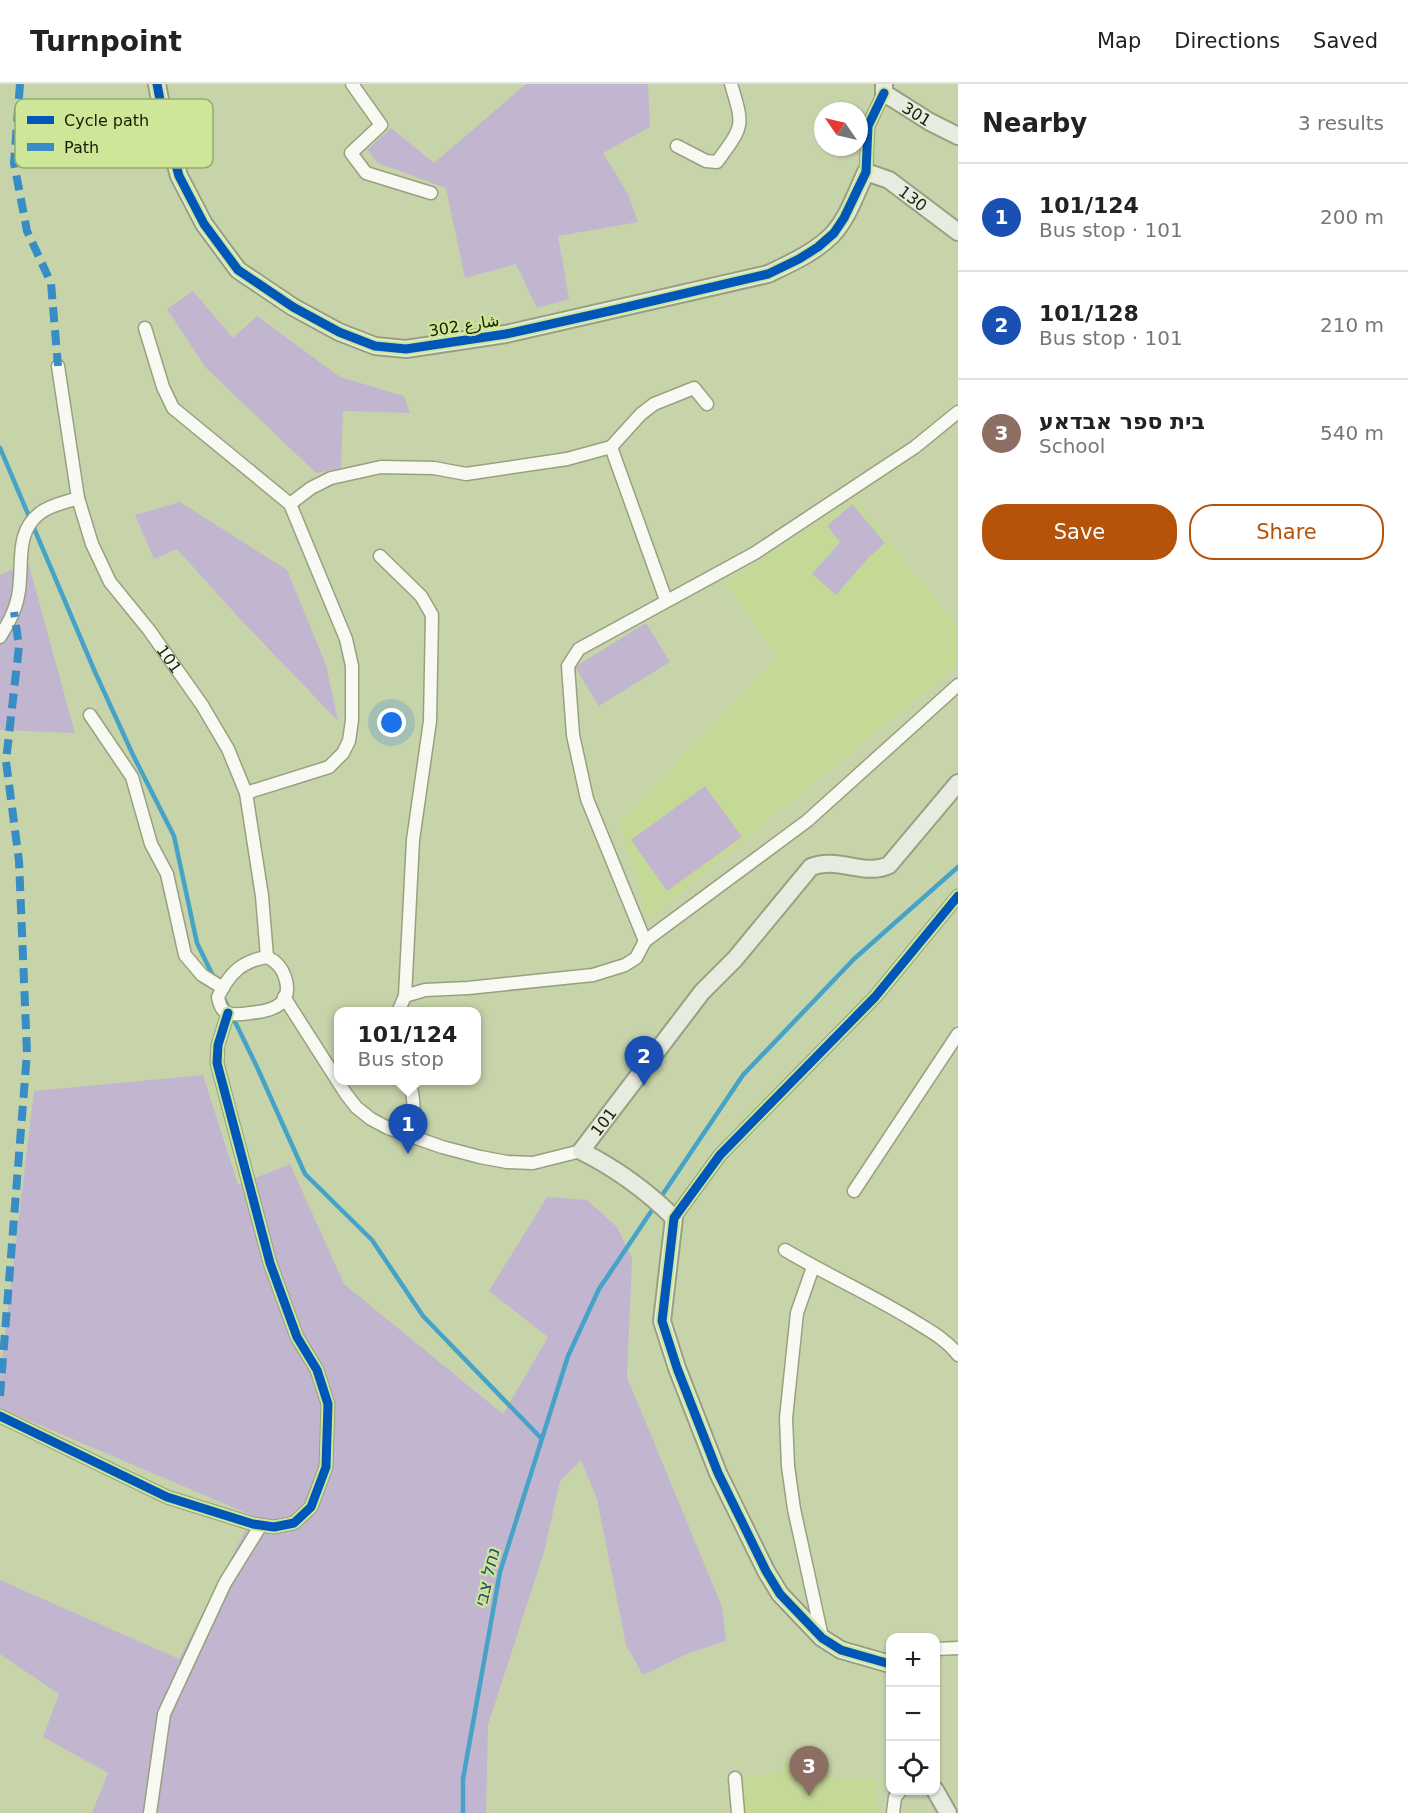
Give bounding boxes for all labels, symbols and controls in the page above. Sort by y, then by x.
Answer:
text: Turnpoint [30,25,182,58]
text: Map [1097,29,1141,53]
text: Directions [1174,29,1280,53]
text: Saved [1313,29,1378,53]
street label: 301 [899,98,935,130]
legend [15,99,213,168]
north arrow [814,102,868,156]
text: Nearby [982,108,1087,138]
text: Cycle path [64,111,149,130]
text: 3 results [1298,111,1384,135]
text: Path [64,138,99,157]
street label: 130 [895,182,931,215]
text: 101/124 [1039,193,1139,218]
text: 1 [995,205,1008,229]
text: 200 m [1320,205,1384,229]
text: Bus stop · 101 [1039,218,1183,242]
text: 101/128 [1039,301,1139,326]
street label: شارع 302 [427,311,501,341]
text: 2 [995,313,1008,337]
text: 210 m [1320,313,1384,337]
text: Bus stop · 101 [1039,326,1183,350]
text: בית ספר אבדאע [1039,409,1205,434]
text: 3 [995,421,1008,445]
text: 540 m [1320,421,1384,445]
text: School [1039,434,1105,458]
button: Save [982,504,1177,560]
button: Share [1189,504,1384,560]
street label: 101 [153,641,186,677]
your location [377,708,406,737]
popup [334,1007,481,1085]
text: 101/124 [358,1022,457,1047]
pin: 2 [624,1036,664,1086]
text: Bus stop [358,1047,444,1071]
pin: 1 [388,1104,428,1154]
street label: 101 [587,1104,621,1140]
water label: נחל צבי [470,1546,504,1609]
map controls [886,1633,940,1795]
button: + [886,1633,940,1687]
button: − [886,1687,940,1741]
button: locate [886,1741,940,1795]
pin: 3 [790,1746,828,1796]

